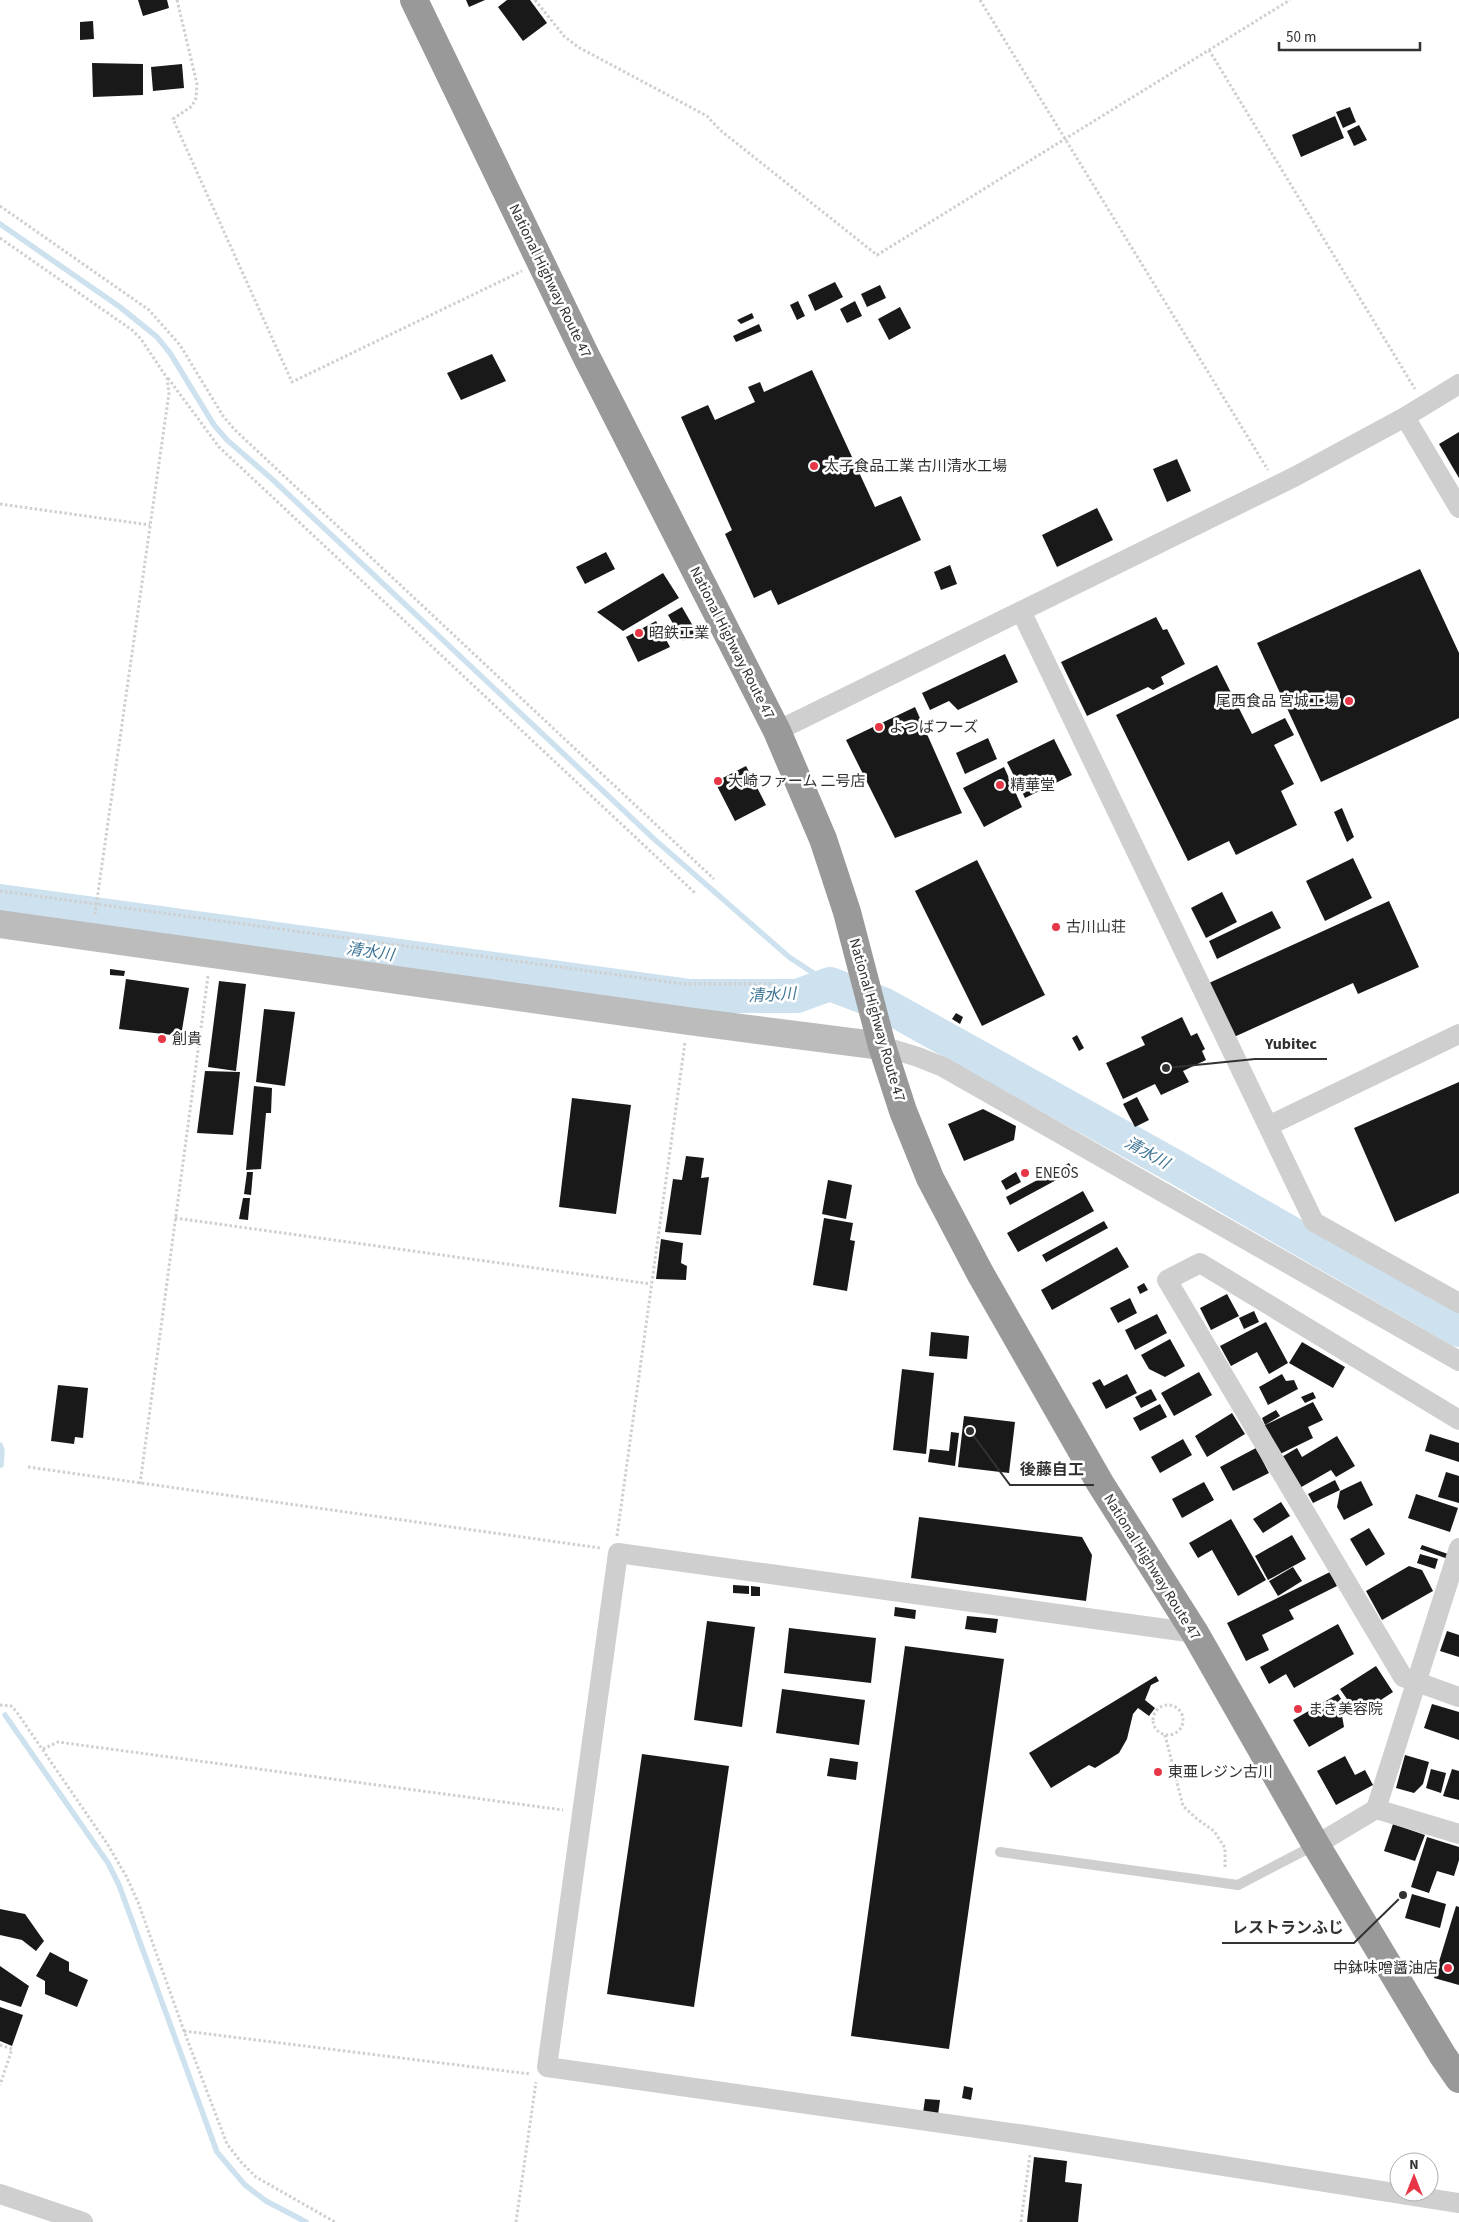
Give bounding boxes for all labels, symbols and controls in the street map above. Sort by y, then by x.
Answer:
scale bar [1279,20,1420,52]
text: 50 m [1286,27,1316,48]
street label: National Highway Route 47 [504,201,596,361]
place label: 太子食品工業 古川清水工場 [824,456,1007,477]
marker: 太子食品工業 古川清水工場 [808,460,820,472]
street label: National Highway Route 47 [684,563,780,723]
place label: 昭鉄工業 [649,623,709,644]
marker: 昭鉄工業 [633,627,645,639]
place label: 尾西食品 宮城工場 [1216,691,1339,712]
marker: 尾西食品 宮城工場 [1343,695,1355,707]
place label: よつばフーズ [889,717,978,738]
marker: よつばフーズ [873,721,885,733]
place label: 大崎ファーム 二号店 [728,771,866,792]
marker: 大崎ファーム 二号店 [712,775,724,787]
place label: 精華堂 [1010,775,1055,796]
marker: 精華堂 [994,779,1006,791]
place label: 古川山荘 [1066,917,1126,938]
marker: 古川山荘 [1050,921,1062,933]
street label: National Highway Route 47 [844,936,910,1104]
water label: 清水川 [345,938,397,967]
water label: 清水川 [747,983,799,1007]
callout: Yubitec [1255,1028,1327,1059]
place label: 創貴 [172,1029,202,1050]
marker: 創貴 [156,1033,168,1045]
text: Yubitec [1264,1033,1318,1055]
water label: 清水川 [1121,1132,1175,1175]
place label: ENEOS [1035,1163,1079,1184]
marker: ENEOS [1019,1167,1031,1179]
callout: 後藤自工 [1010,1454,1094,1485]
text: 後藤自工 [1020,1459,1084,1481]
street label: National Highway Route 47 [1098,1490,1206,1644]
place label: まき美容院 [1308,1699,1383,1720]
marker: まき美容院 [1292,1703,1304,1715]
place label: 東亜レジン古川 [1168,1762,1273,1783]
marker: 東亜レジン古川 [1152,1766,1164,1778]
callout: レストランふじ [1222,1912,1354,1943]
text: レストランふじ [1232,1917,1344,1939]
place label: 中鉢味噌醤油店 [1333,1958,1438,1979]
marker: 中鉢味噌醤油店 [1442,1962,1454,1974]
north arrow [1389,2152,1439,2202]
text: N [1409,2155,1419,2175]

